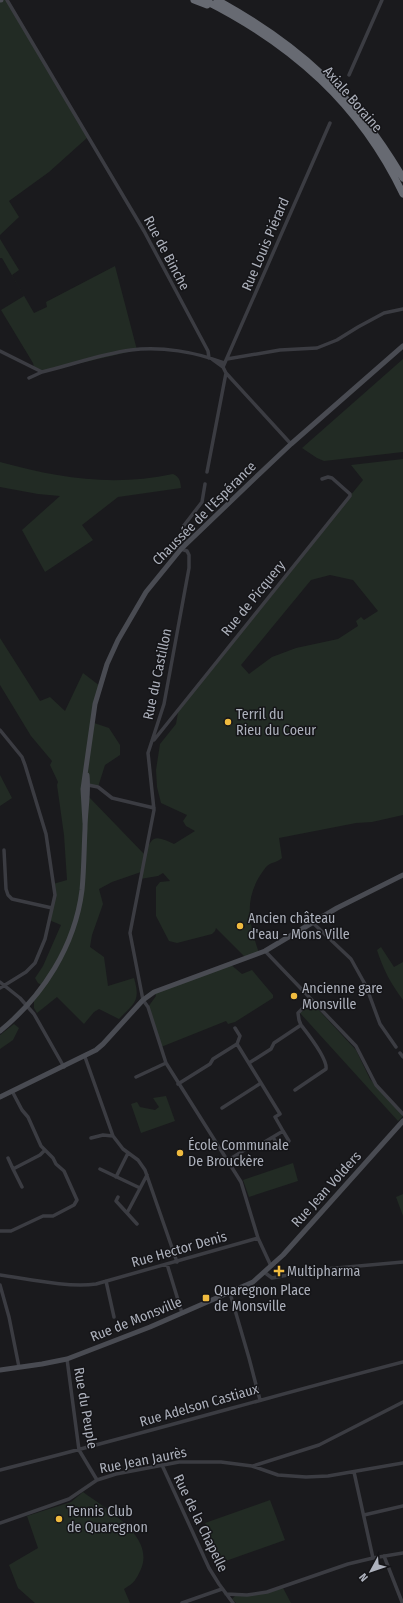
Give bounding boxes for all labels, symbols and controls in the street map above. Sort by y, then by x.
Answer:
street label: Axiale Boraine [319,63,386,136]
street label: Rue Louis Piérard [238,195,293,293]
street label: Rue de Binche [140,213,193,293]
street label: Chaussée de l'Espérance [149,458,260,569]
street label: Rue de Picquery [218,557,290,640]
street label: Rue du Castillon [139,627,175,721]
place label: Terril du Rieu du Coeur [236,706,316,739]
marker: Terril du Rieu du Coeur [223,717,233,727]
place label: Ancien château d'eau - Mons Ville [248,910,350,943]
marker: Ancien château d'eau - Mons Ville [235,921,245,931]
place label: Ancienne gare Monsville [302,980,383,1013]
marker: Ancienne gare Monsville [289,991,299,1001]
place label: École Communale De Brouckère [188,1136,289,1170]
marker: École Communale De Brouckère [175,1148,185,1158]
street label: Rue Jean Volders [288,1148,365,1231]
street label: Rue Hector Denis [129,1228,229,1271]
place label: Multipharma [287,1263,360,1280]
marker: Multipharma [274,1266,284,1276]
place label: Quaregnon Place de Monsville [214,1282,311,1315]
street label: Rue de Monsville [88,1293,185,1346]
marker: Quaregnon Place de Monsville [201,1293,211,1303]
street label: Rue du Peuple [70,1366,101,1450]
street label: Rue Adelson Castiaux [138,1380,261,1431]
street label: Rue Jean Jaurès [98,1444,188,1477]
street label: Rue de la Chapelle [170,1472,232,1575]
place label: Tennis Club de Quaregnon [67,1503,148,1536]
marker: Tennis Club de Quaregnon [54,1514,64,1524]
north arrow [351,1551,391,1591]
text: N [357,1570,371,1584]

